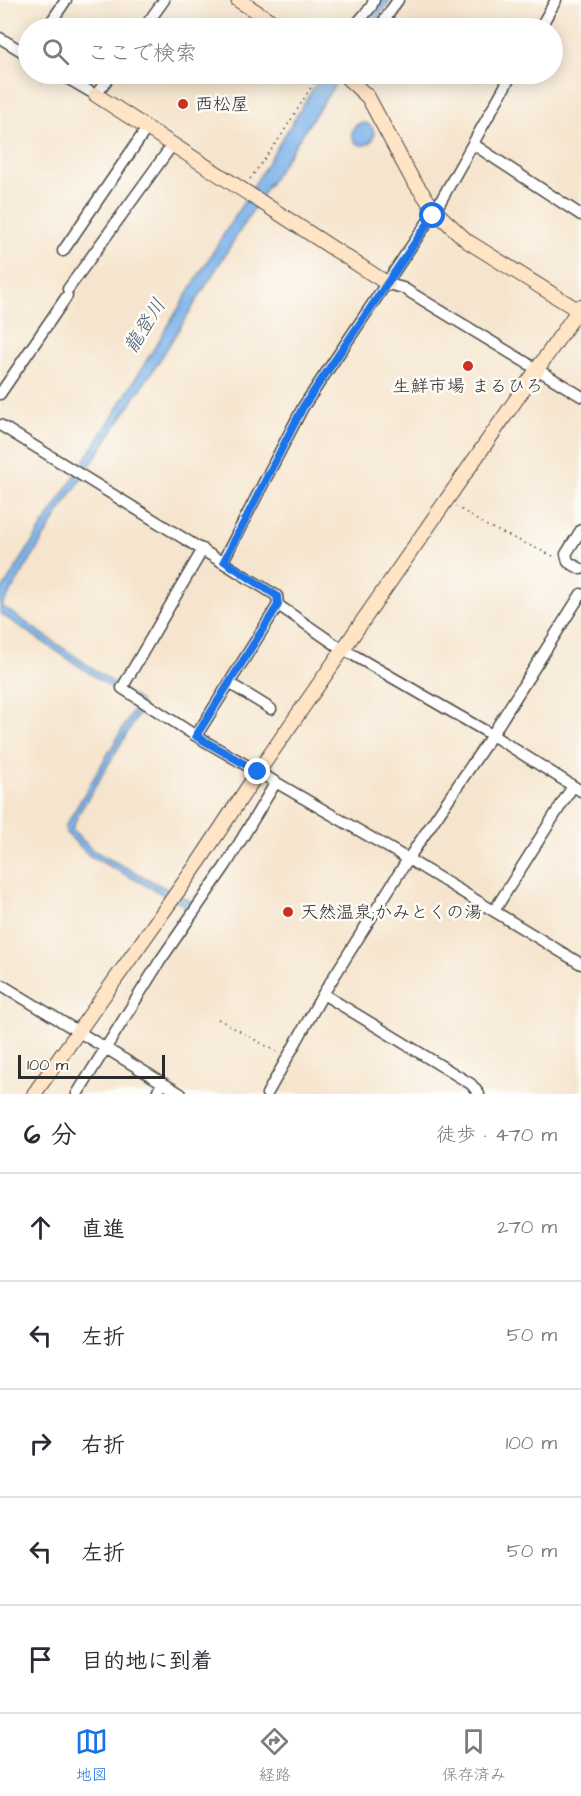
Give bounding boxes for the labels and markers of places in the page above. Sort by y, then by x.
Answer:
place label: 西松屋 [195,92,249,117]
marker: 西松屋 [176,97,190,111]
marker: 生鮮市場 まるひろ [461,359,475,373]
place label: 生鮮市場 まるひろ [392,374,544,399]
place label: 天然温泉;かみとくの湯 [300,900,482,925]
marker: 天然温泉;かみとくの湯 [281,905,295,919]

